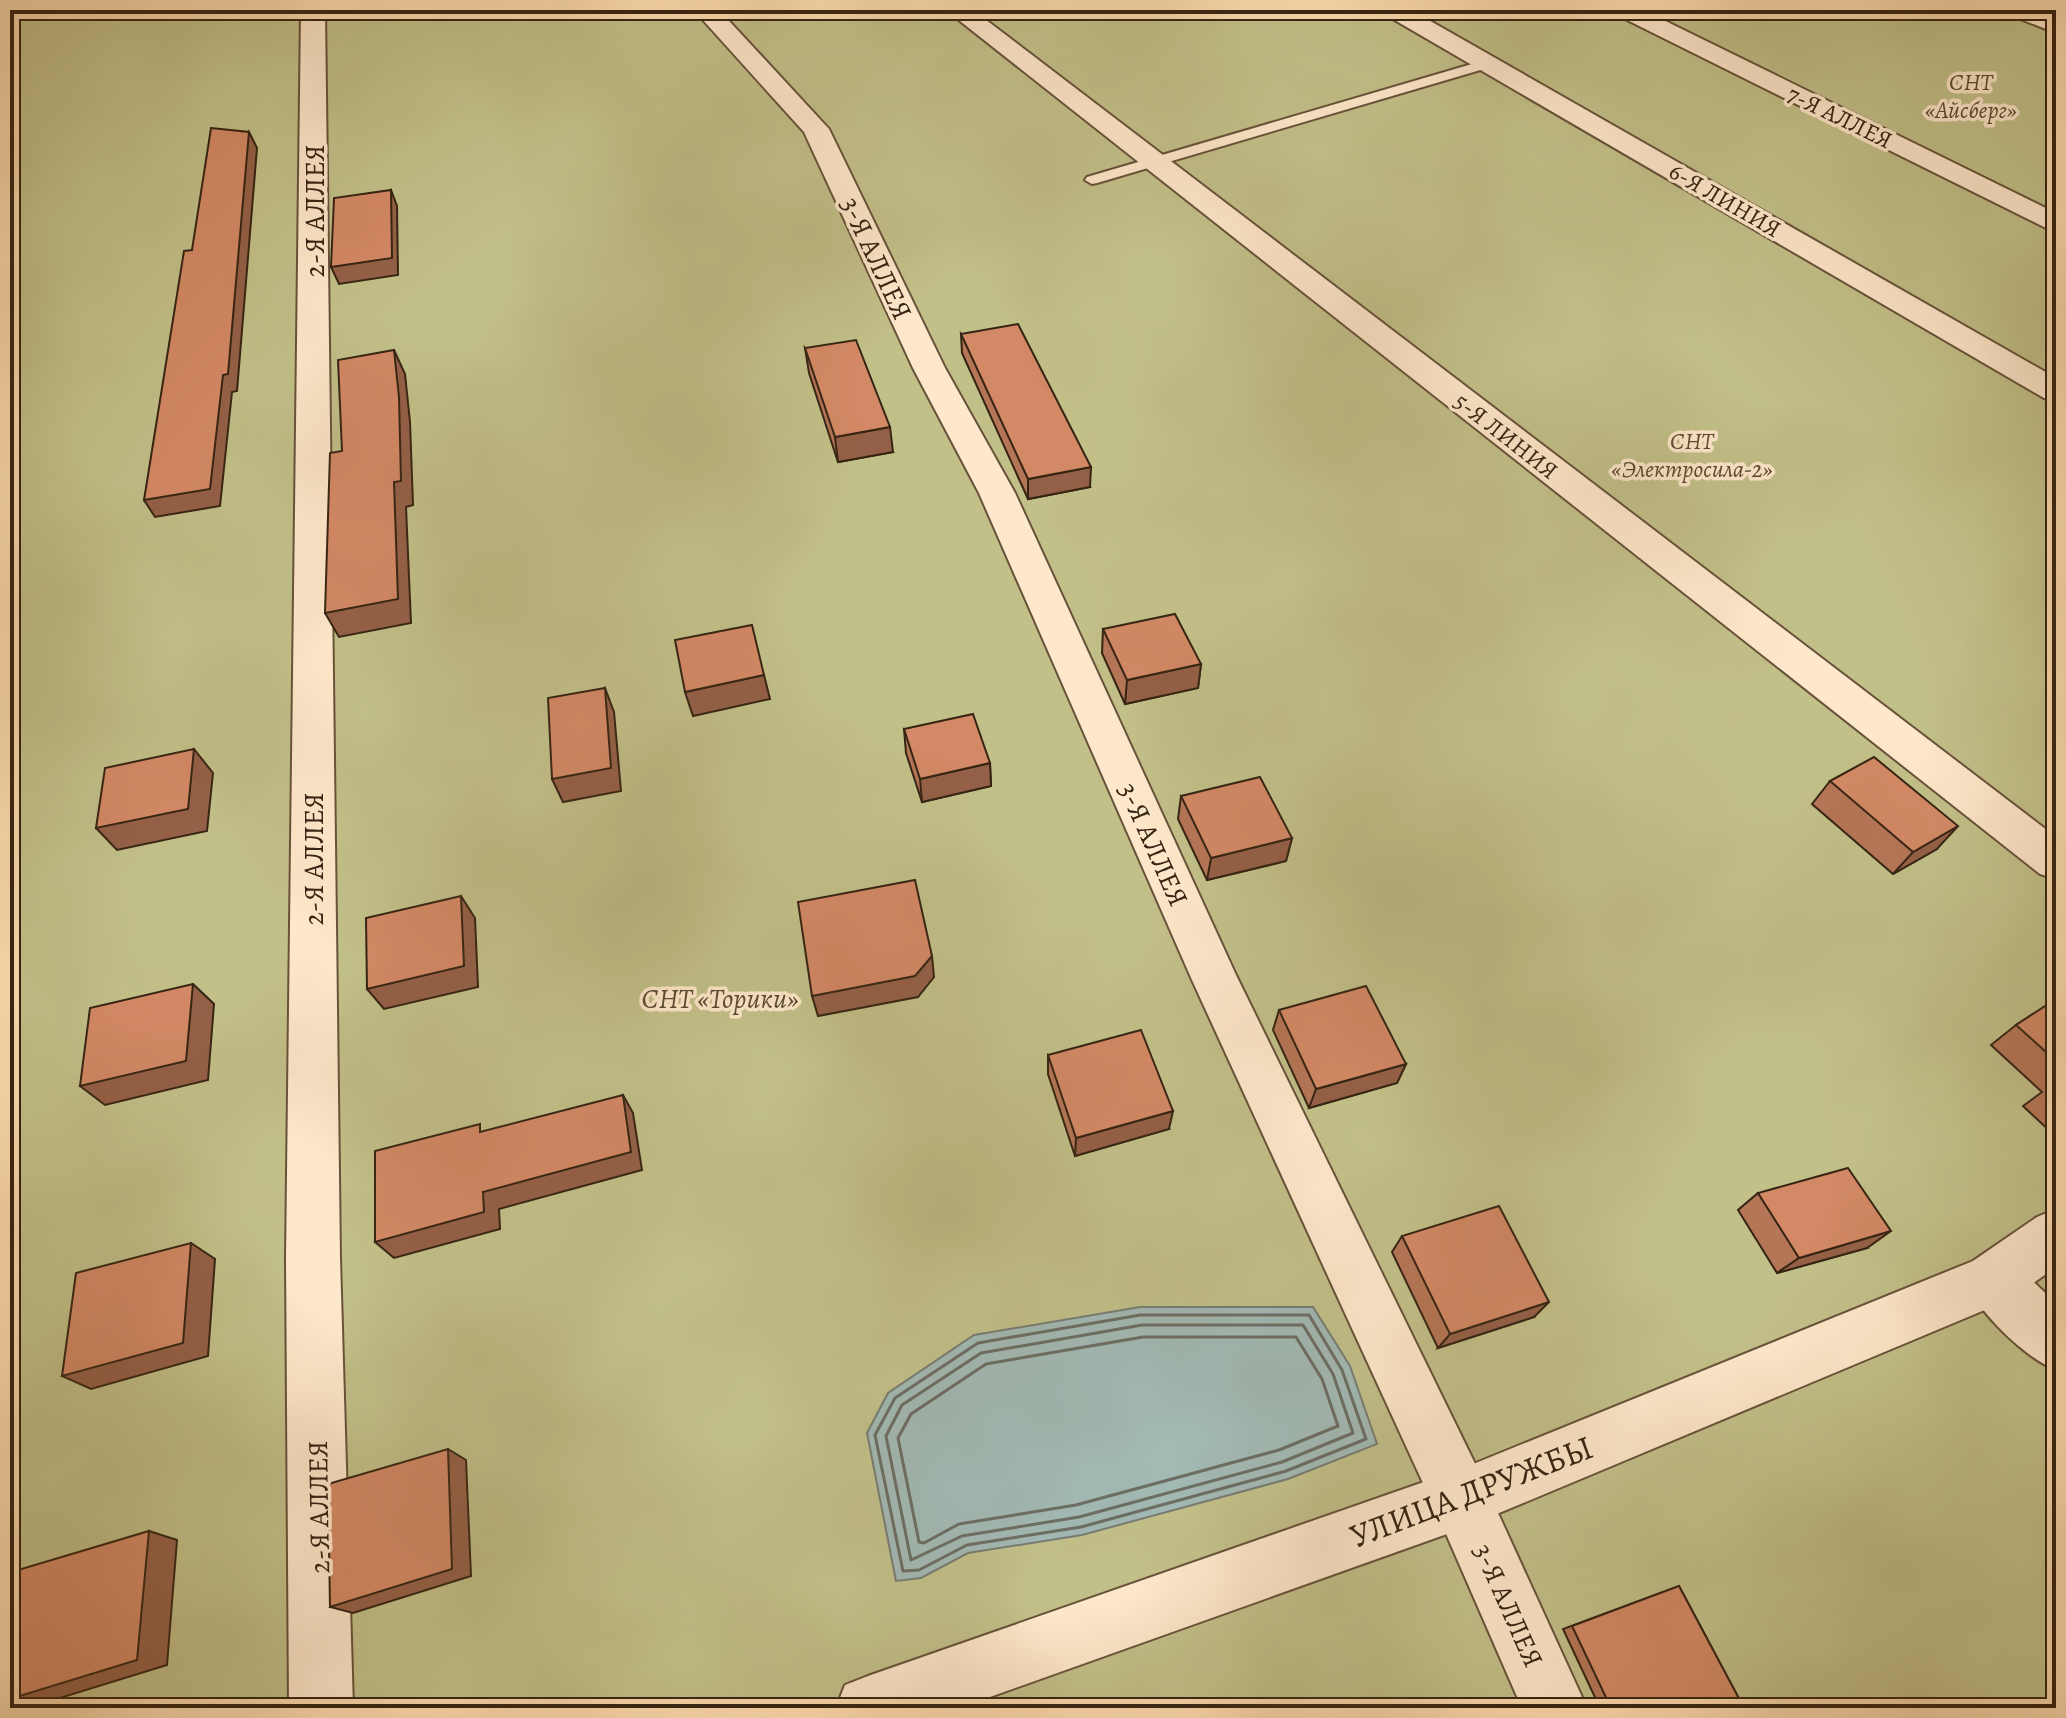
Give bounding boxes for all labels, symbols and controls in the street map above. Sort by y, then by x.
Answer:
park label: СНТ «Айсберг» [1925,66,2017,126]
street label: 7-Я АЛЛЕЯ [1782,78,1898,156]
street label: 2-Я АЛЛЕЯ [296,144,334,278]
street label: 6-Я ЛИНИЯ [1663,155,1787,245]
street label: 3-Я АЛЛЕЯ [831,191,921,326]
street label: 5-Я ЛИНИЯ [1447,385,1565,487]
park label: СНТ «Электросила-2» [1612,425,1773,485]
street label: 3-Я АЛЛЕЯ [1109,777,1197,912]
street label: 2-Я АЛЛЕЯ [295,792,333,926]
park label: СНТ «Торики» [642,980,798,1018]
street label: УЛИЦА ДРУЖБЫ [1343,1423,1600,1559]
street label: 2-Я АЛЛЕЯ [299,1440,339,1574]
street label: 3-Я АЛЛЕЯ [1464,1538,1552,1673]

